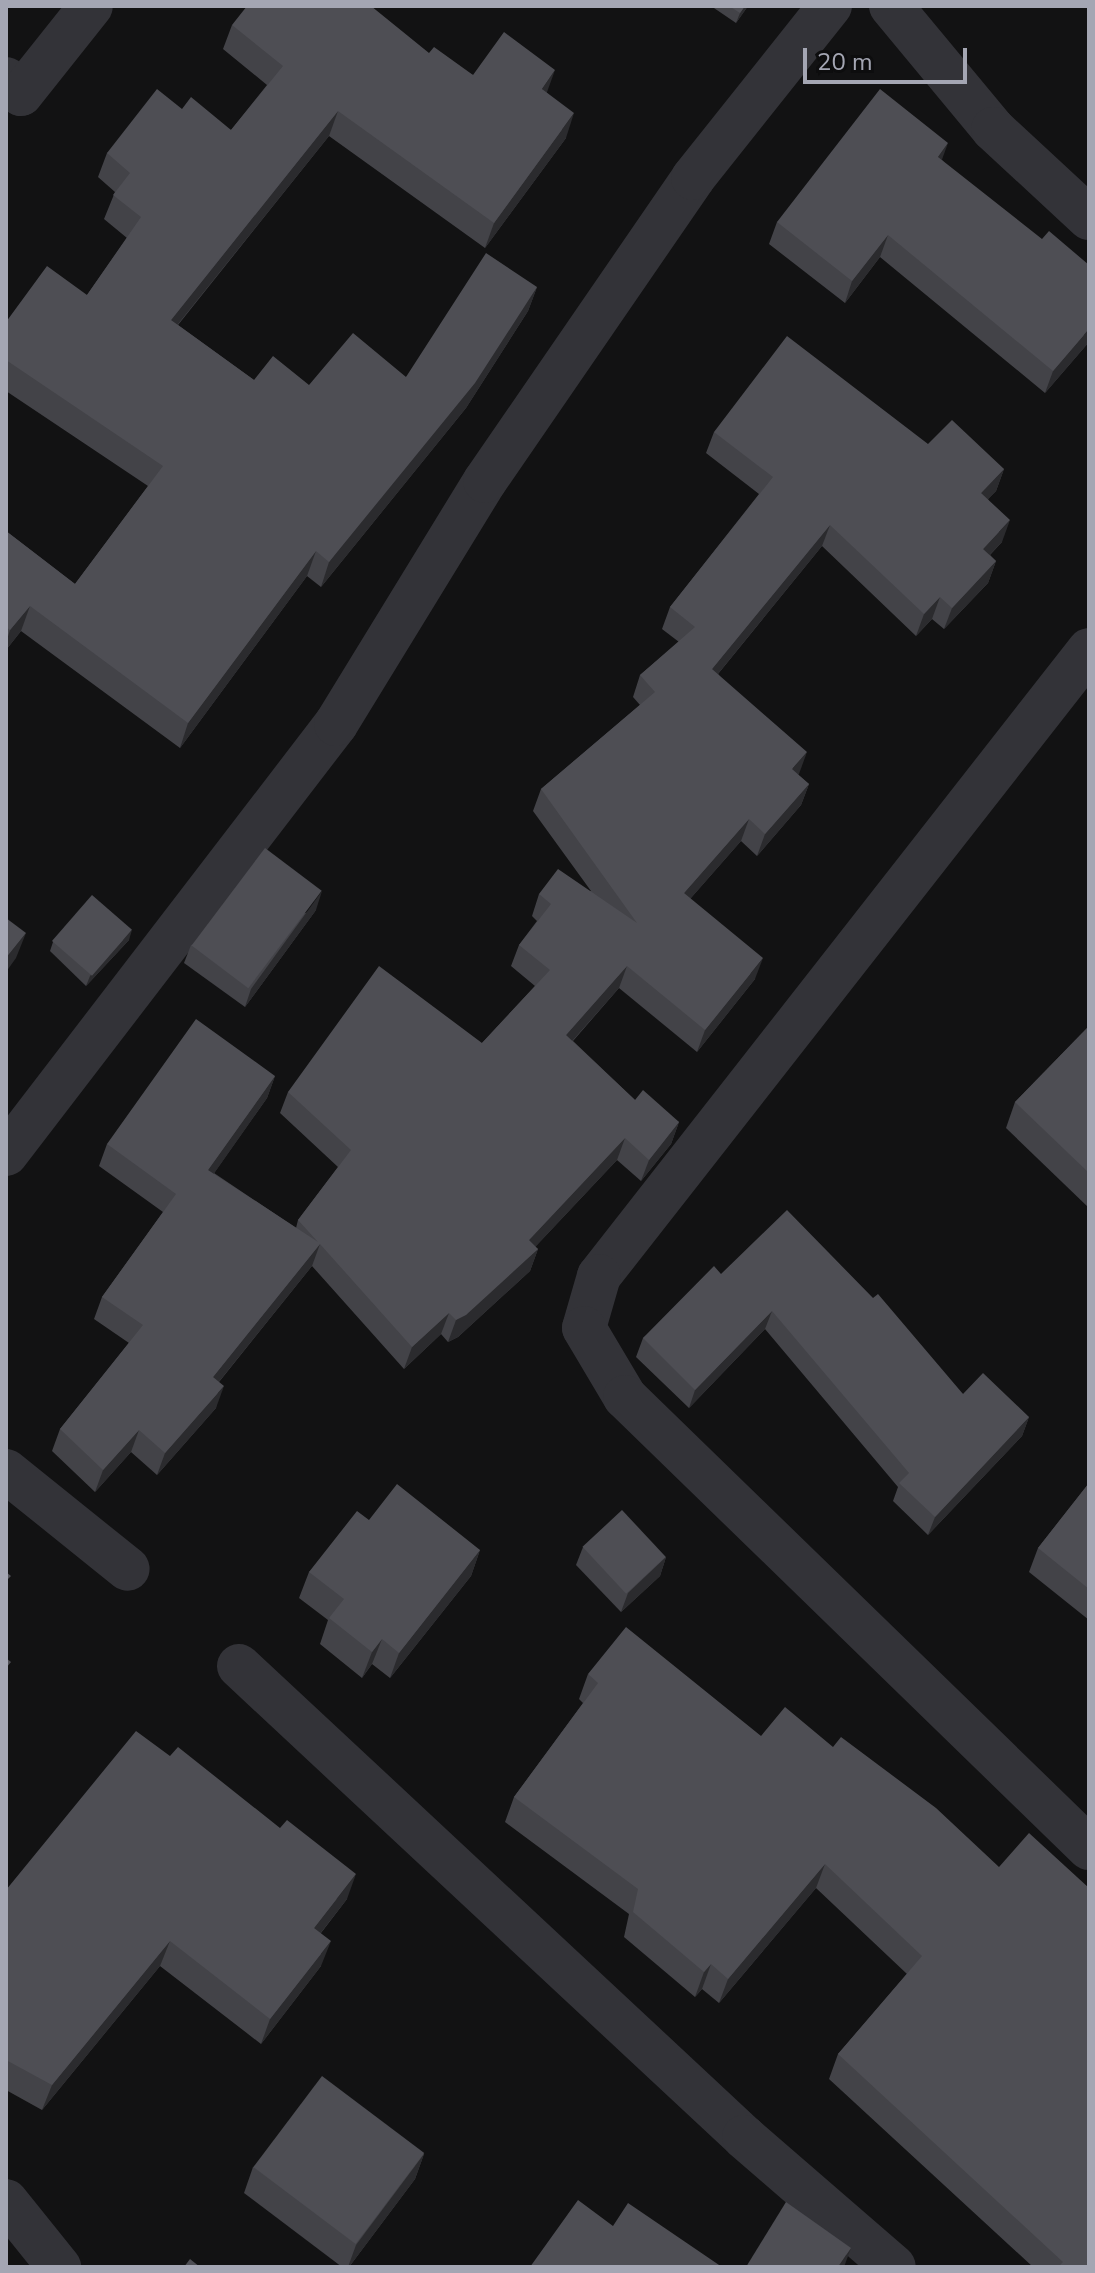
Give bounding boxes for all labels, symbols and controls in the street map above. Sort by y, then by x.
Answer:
scale bar [807,32,971,82]
text: 20 m [817,46,873,78]

